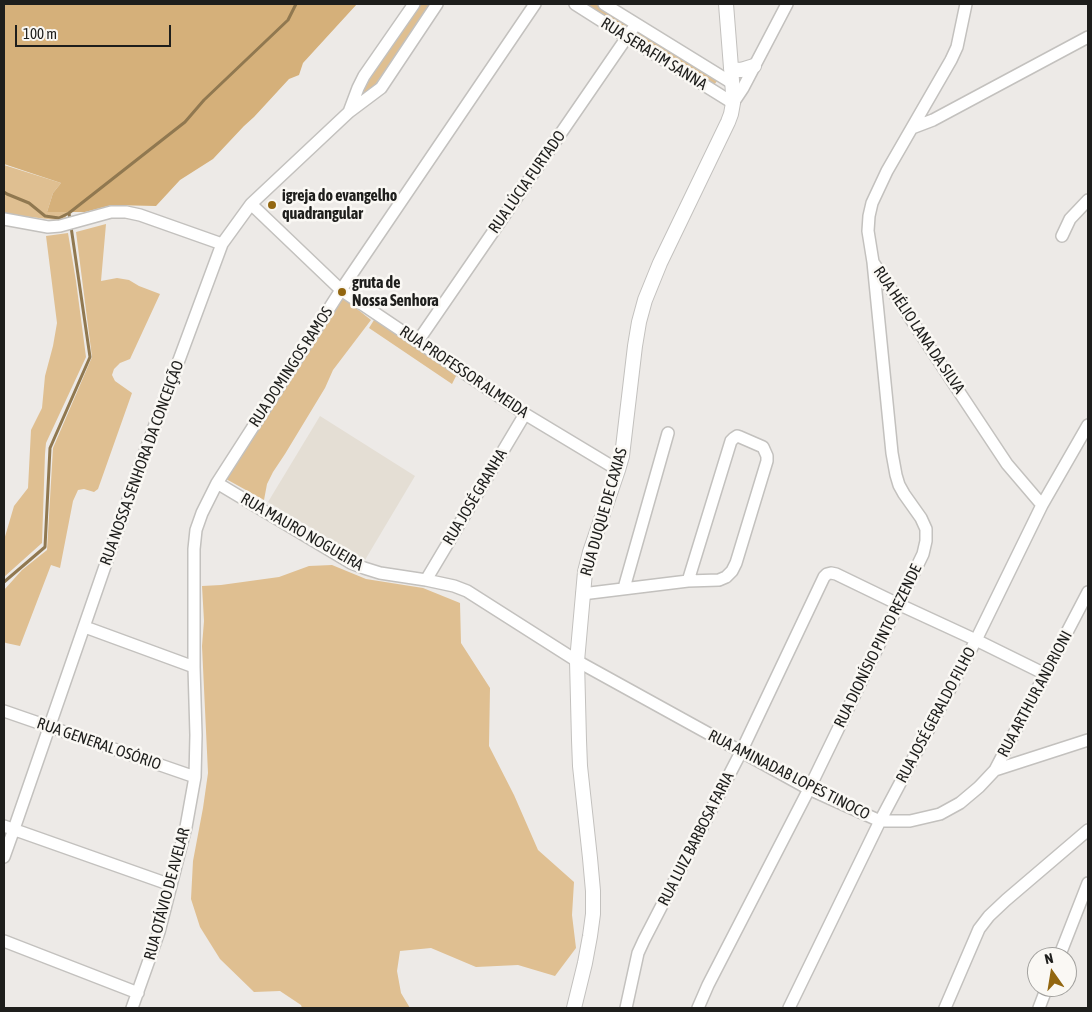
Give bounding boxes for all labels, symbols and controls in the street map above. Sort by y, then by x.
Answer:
street label: RUA SERAFIM SANNA [597,14,711,94]
scale bar [18,15,174,47]
text: 100 m [23,25,57,42]
street label: RUA LÚCIA FURTADO [484,127,570,237]
place label: igreja do evangelho quadrangular [282,186,397,224]
marker: igreja do evangelho quadrangular [266,199,278,211]
street label: RUA HÉLIO LANA DA SILVA [869,263,969,397]
place label: gruta de Nossa Senhora [352,273,439,311]
marker: gruta de Nossa Senhora [336,286,348,298]
street label: RUA DOMINGOS RAMOS [245,303,337,431]
street label: RUA PROFESSOR ALMEIDA [396,322,532,422]
street label: RUA NOSSA SENHORA DA CONCEIÇÃO [96,358,188,568]
street label: RUA JOSÉ GRANHA [439,446,511,548]
street label: RUA DUQUE DE CAXIAS [577,446,631,578]
street label: RUA MAURO NOGUEIRA [237,489,367,575]
street label: RUA DIONÍSIO PINTO REZENDE [830,561,926,731]
street label: RUA ARTHUR ANDRIONI [994,627,1076,761]
street label: RUA JOSÉ GERALDO FILHO [892,644,980,786]
street label: RUA GENERAL OSÓRIO [34,714,164,774]
street label: RUA AMINADAB LOPES TINOCO [705,726,873,824]
street label: RUA LUIZ BARBOSA FARIA [654,769,738,909]
street label: RUA OTÁVIO DE AVELAR [140,826,194,962]
north arrow [1027,947,1077,997]
text: N [1043,950,1055,967]

